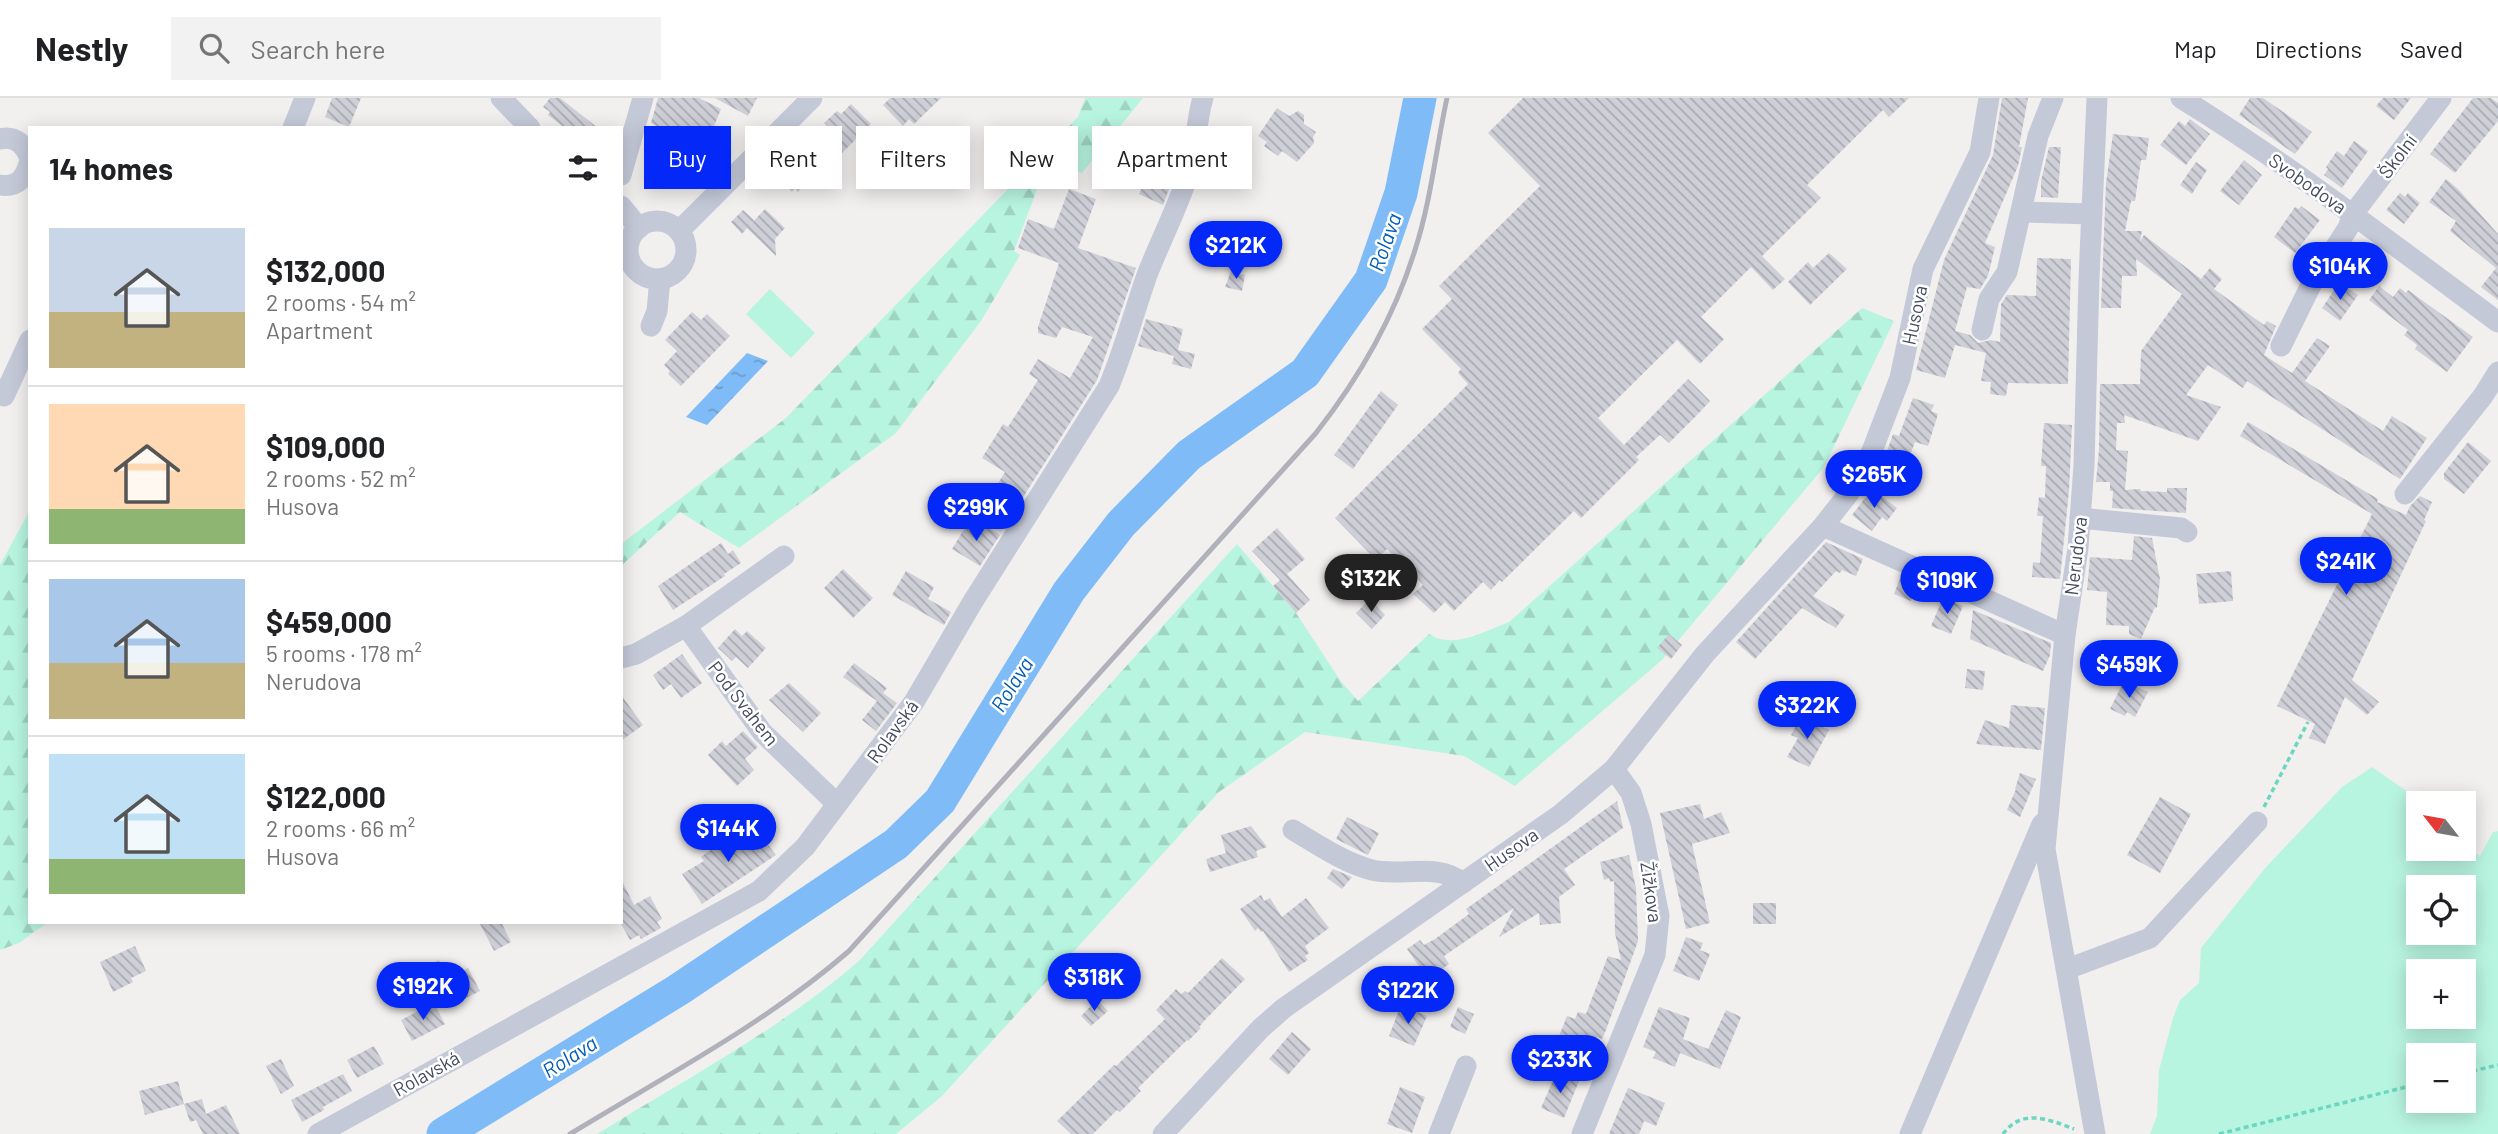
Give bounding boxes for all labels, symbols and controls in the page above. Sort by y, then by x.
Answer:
search box [171,17,661,80]
text: Nestly [35,28,129,68]
icon: search [195,29,233,67]
text: Search here [251,33,386,64]
text: Map [2174,34,2217,63]
text: Directions [2255,34,2362,63]
text: Saved [2400,34,2463,63]
chip: Buy [644,126,731,189]
chip: Rent [745,126,842,189]
chip: Filters [856,126,970,189]
chip: New [984,126,1078,189]
chip: Apartment [1092,126,1252,189]
street label: Školní [2373,129,2421,183]
street label: Svobodova [2265,148,2351,218]
icon: filters [564,149,602,187]
text: 14 homes [49,150,173,186]
water label: Rolava [1362,210,1406,274]
pin: $212K [1187,222,1285,281]
text: $212K [1205,230,1267,258]
pin: $104K [2291,242,2389,302]
text: $104K [2309,251,2371,279]
text: $132,000 [266,252,385,288]
icon: home [105,256,189,340]
street label: Husova [1896,283,1932,347]
text: 2 rooms · 54 m² [266,288,416,316]
text: Apartment [266,316,373,344]
text: $109,000 [266,428,385,464]
icon: home [105,432,189,516]
pin: $265K [1825,450,1923,510]
text: $265K [1841,459,1907,487]
text: 2 rooms · 52 m² [266,464,416,492]
pin: $299K [927,484,1025,543]
text: Husova [266,492,339,520]
text: $299K [944,492,1008,520]
street label: Nerudova [2059,515,2091,597]
pin: $241K [2297,538,2395,597]
text: $241K [2316,546,2376,574]
pin: $132K [1322,554,1420,614]
pin: $109K [1898,556,1996,616]
text: $132K [1341,563,1402,591]
text: $109K [1916,565,1978,593]
text: $459,000 [266,603,392,639]
icon: home [105,607,189,691]
text: 5 rooms · 178 m² [266,639,422,667]
pin: $459K [2080,640,2178,700]
text: $459K [2096,649,2162,677]
water label: Rolava [985,652,1037,716]
street label: Pod Svahem [704,656,784,750]
text: Nerudova [266,667,362,695]
pin: $322K [1758,682,1856,741]
text: $322K [1774,690,1840,718]
street label: Rolavská [861,695,923,767]
text: $122,000 [266,778,386,814]
icon: home [105,782,189,866]
north arrow [2406,791,2476,861]
map controls [2406,791,2476,1113]
pin: $144K [679,804,777,864]
text: $144K [696,813,760,841]
text: 2 rooms · 66 m² [266,814,415,842]
street label: Husova [1480,822,1542,876]
text: Husova [266,842,339,870]
street label: Žižkova [1636,860,1668,924]
button: locate [2406,875,2476,945]
pin: $318K [1045,954,1143,1013]
button: + [2406,959,2476,1029]
pin: $192K [374,962,472,1022]
text: $318K [1064,962,1124,990]
pin: $122K [1359,967,1457,1026]
text: $192K [393,971,453,999]
text: $122K [1377,975,1439,1003]
water label: Rolava [537,1030,601,1082]
pin: $233K [1511,1035,1609,1095]
button: − [2406,1043,2476,1113]
text: $233K [1528,1044,1592,1072]
street label: Rolavská [389,1045,463,1101]

